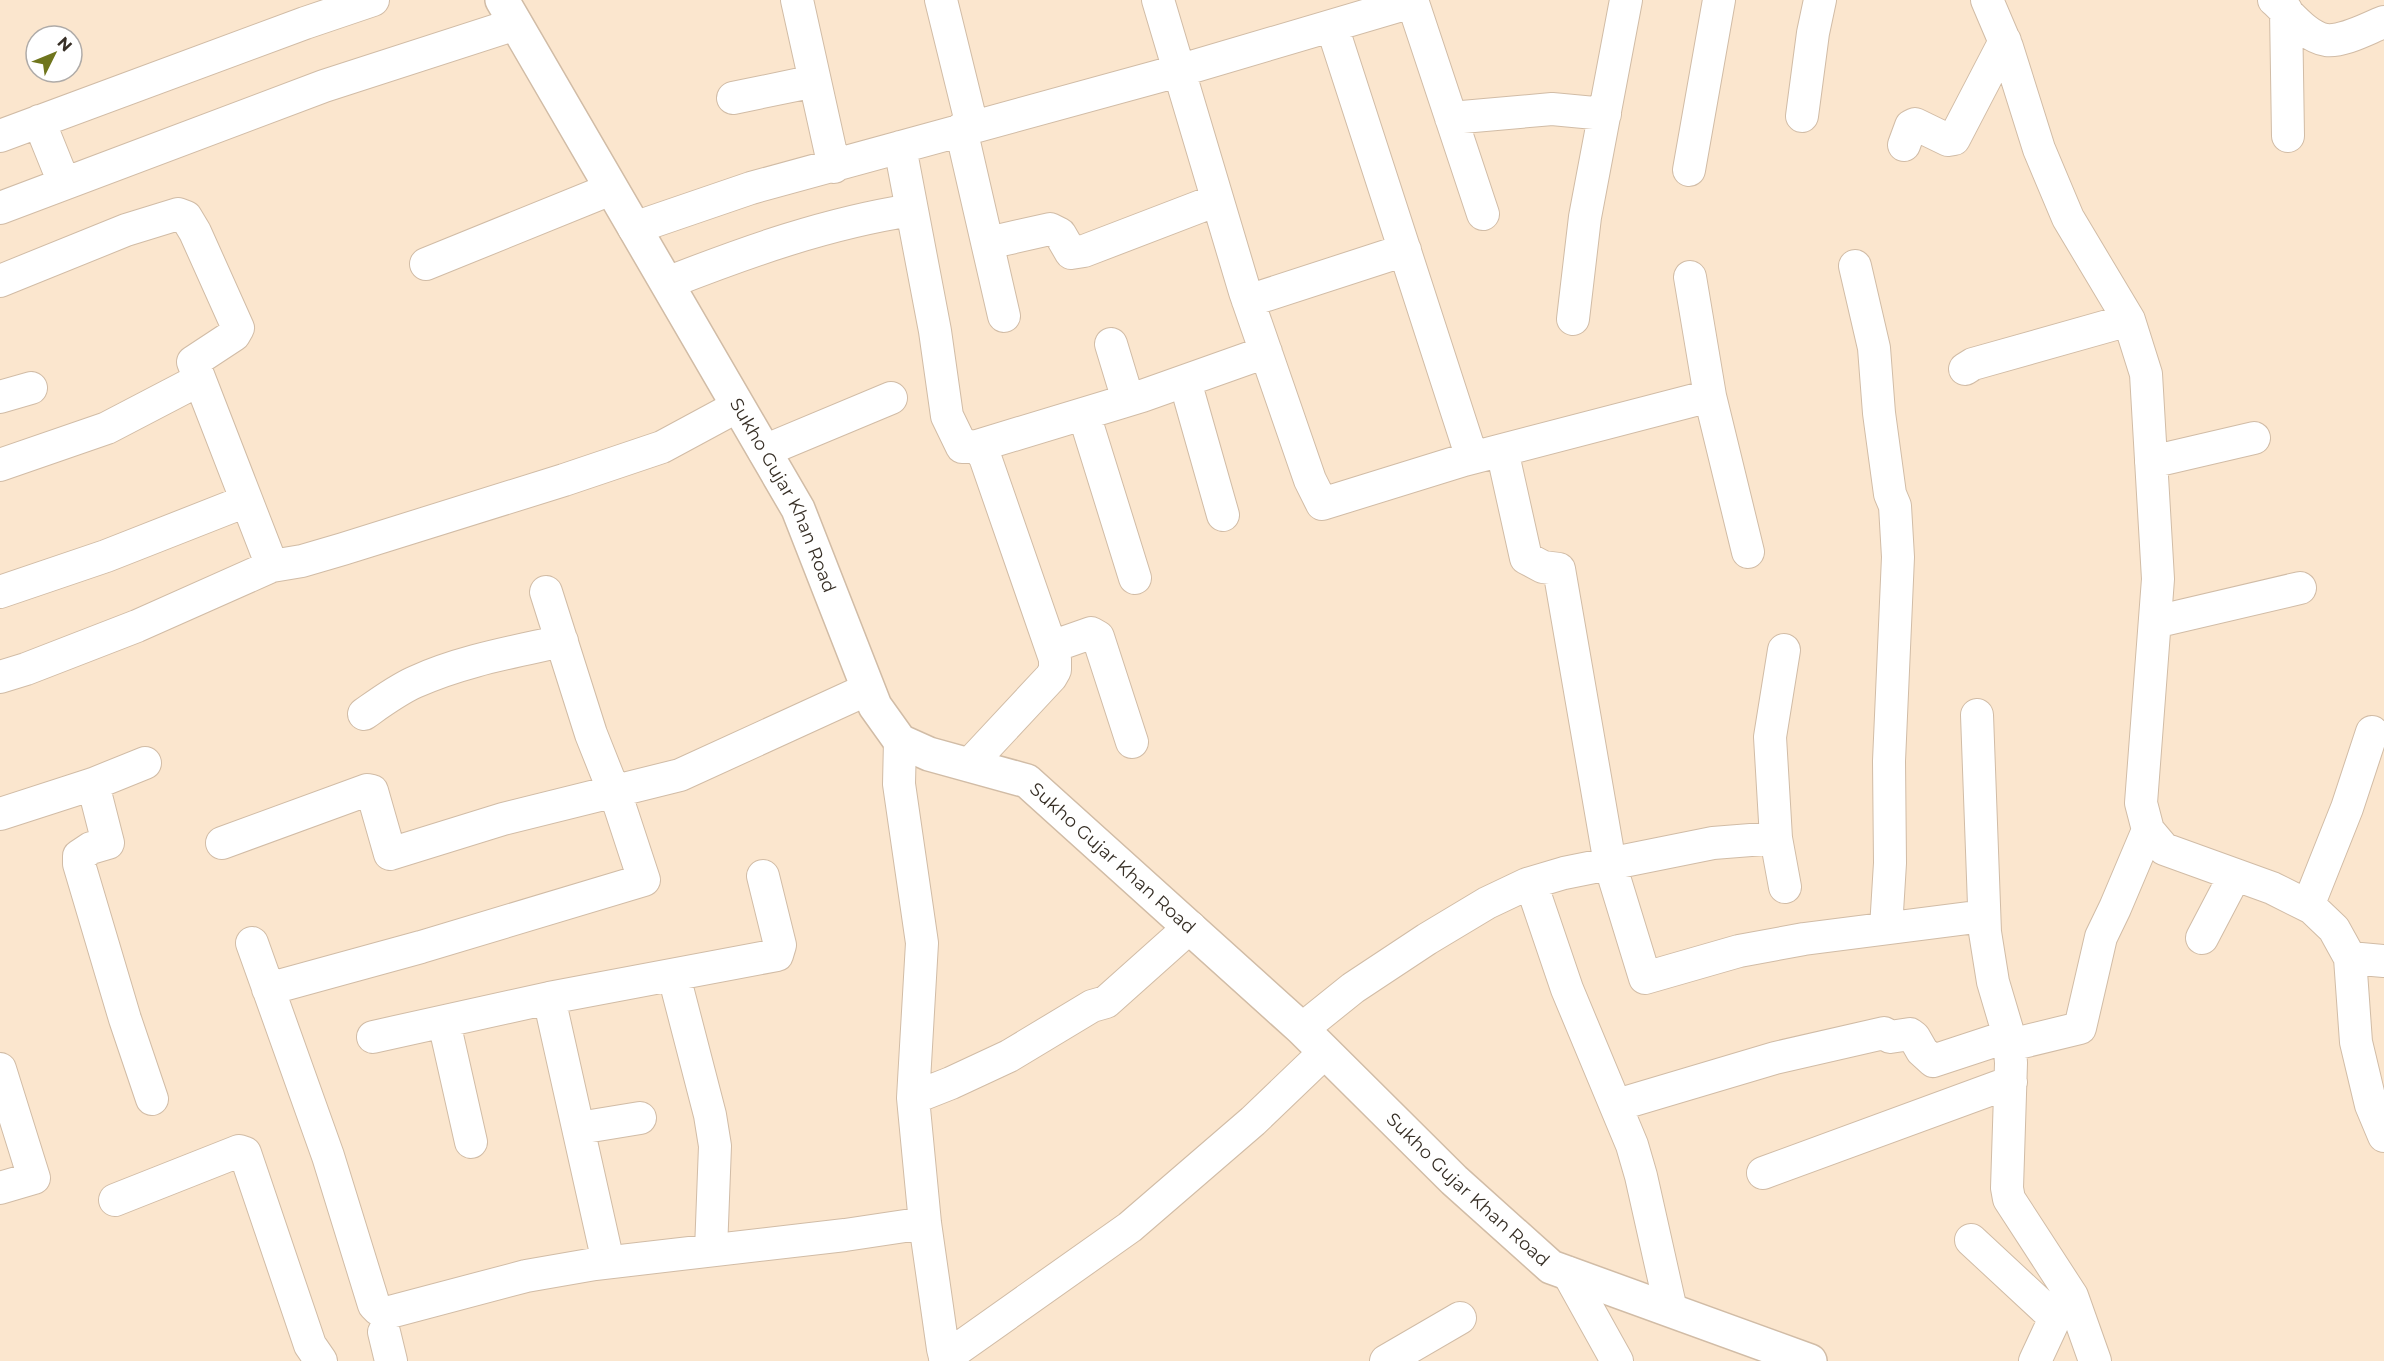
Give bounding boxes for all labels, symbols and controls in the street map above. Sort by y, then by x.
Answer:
north arrow [24,24,84,84]
text: N [53,33,76,55]
street label: Sukho Gujar Khan Road [725,394,841,596]
street label: Sukho Gujar Khan Road [1025,778,1200,938]
street label: Sukho Gujar Khan Road [1382,1108,1554,1271]

